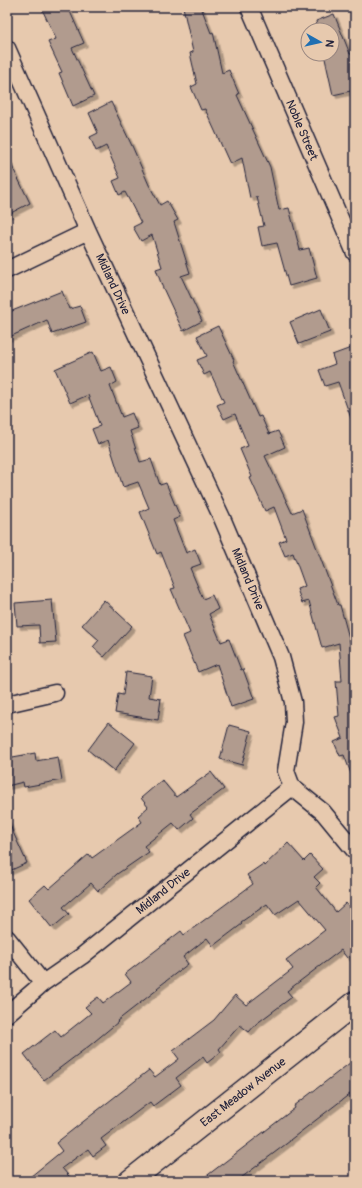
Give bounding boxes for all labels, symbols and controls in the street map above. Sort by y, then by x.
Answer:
north arrow [300,22,340,62]
text: N [322,39,336,48]
street label: Noble Street [282,98,321,163]
street label: Midland Drive [92,251,133,317]
street label: Midland Drive [228,546,267,612]
street label: Midland Drive [133,865,194,918]
street label: East Meadow Avenue [198,1054,289,1130]

